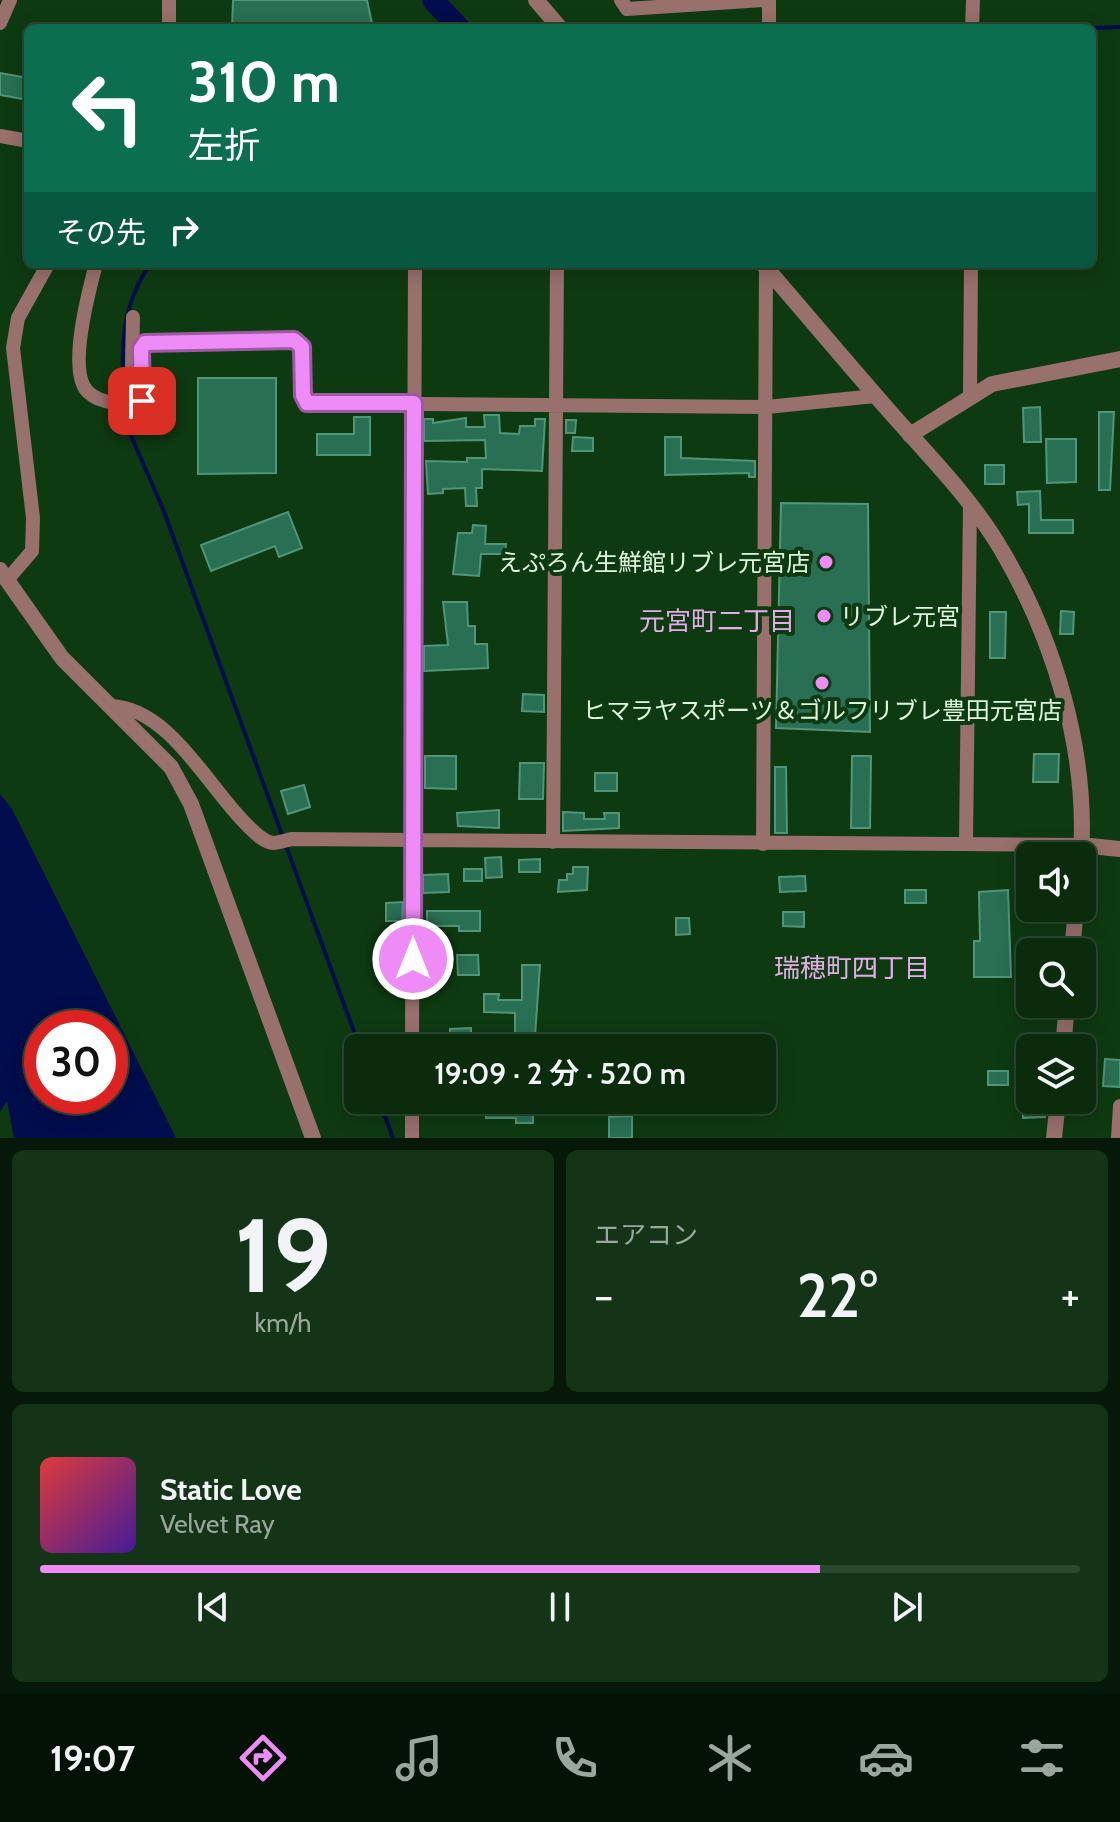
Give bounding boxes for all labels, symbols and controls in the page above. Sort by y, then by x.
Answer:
text: 310 m [188,48,340,116]
icon: left [56,56,160,160]
text: 左折 [188,123,260,167]
icon: right [162,208,206,252]
text: その先 [56,214,146,251]
pin [108,367,176,435]
icon: arrive [120,379,164,423]
place label: えぷろん生鮮館リブレ元宮店 [498,548,810,577]
marker: えぷろん生鮮館リブレ元宮店 [817,553,835,571]
place label: リブレ元宮 [840,602,960,631]
district label: 元宮町二丁目 [639,605,795,637]
marker: リブレ元宮 [815,607,833,625]
marker: ヒマラヤスポーツ＆ゴルフリブレ豊田元宮店 [813,674,831,692]
place label: ヒマラヤスポーツ＆ゴルフリブレ豊田元宮店 [582,696,1062,725]
map controls [1016,842,1096,1114]
button: sound [1016,842,1096,922]
position arrow [371,917,455,1001]
button: search [1016,938,1096,1018]
district label: 瑞穂町四丁目 [774,952,930,984]
speed limit sign: 30 [24,1010,128,1114]
button: layers [1016,1034,1096,1114]
text: 19:09 · 2 分 · 520 m [434,1055,686,1092]
text: 19 [235,1192,331,1318]
text: エアコン [594,1219,698,1251]
text: 22° [797,1259,877,1332]
text: − [594,1269,613,1322]
text: + [1061,1269,1080,1322]
text: km/h [255,1307,311,1339]
text: Static Love [160,1471,302,1508]
text: Velvet Ray [160,1508,275,1540]
icon: previous [191,1585,235,1629]
icon: pause [538,1585,582,1629]
icon: next [885,1585,929,1629]
icon: directions [235,1730,291,1786]
icon: music [391,1730,447,1786]
icon: phone [547,1730,603,1786]
icon: climate [702,1730,758,1786]
icon: car [858,1730,914,1786]
icon: filters [1014,1730,1070,1786]
text: 19:07 [50,1736,135,1780]

